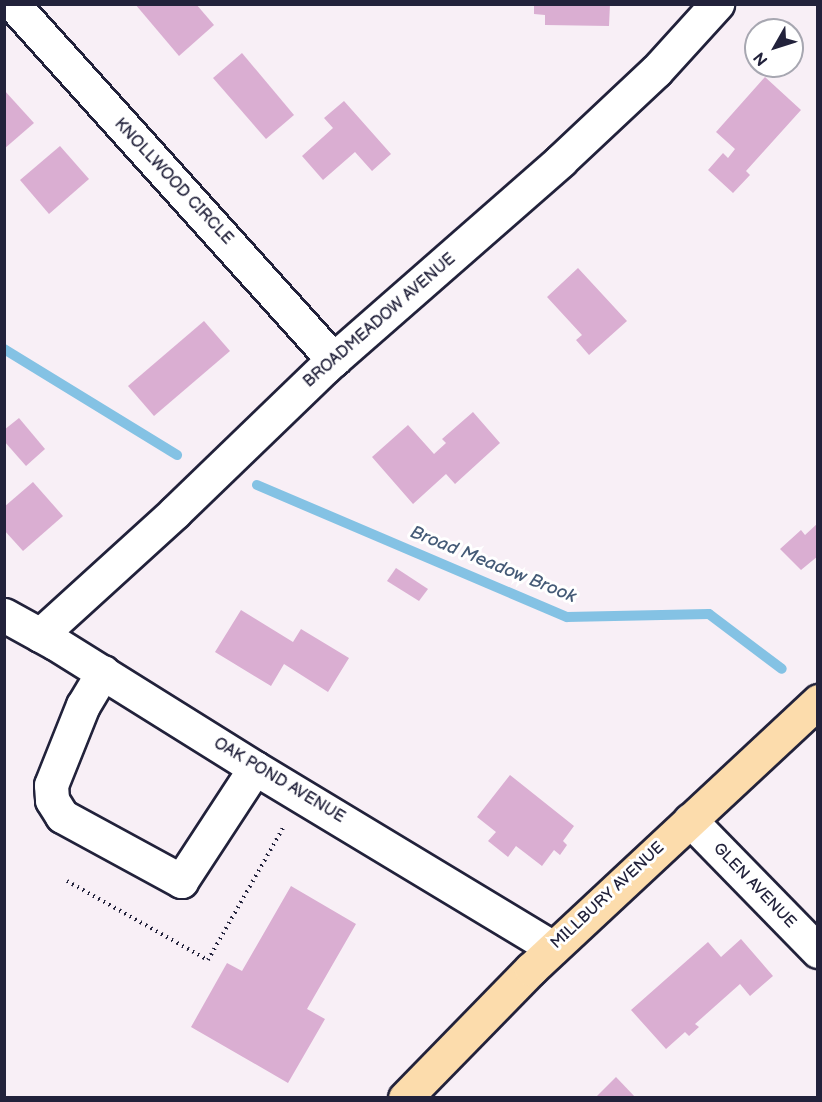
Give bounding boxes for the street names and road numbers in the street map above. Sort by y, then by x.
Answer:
street label: KNOLLWOOD CIRCLE [110,115,236,249]
street label: BROADMEADOW AVENUE [300,250,460,392]
street label: OAK POND AVENUE [210,734,348,828]
street label: MILLBURY AVENUE [547,839,669,953]
street label: GLEN AVENUE [708,839,800,933]

